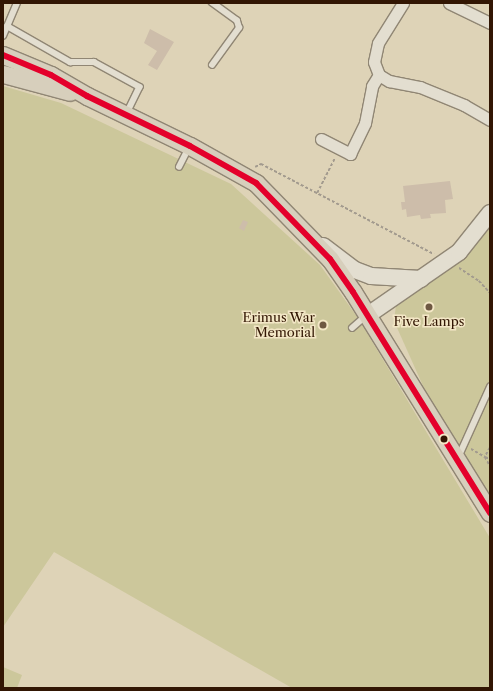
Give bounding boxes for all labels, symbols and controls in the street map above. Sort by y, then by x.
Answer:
marker: Five Lamps [424,302,434,312]
place label: Erimus War Memorial [242,310,315,341]
place label: Five Lamps [394,313,464,329]
marker: Erimus War Memorial [318,320,328,330]
unlabelled marker [439,434,449,444]

